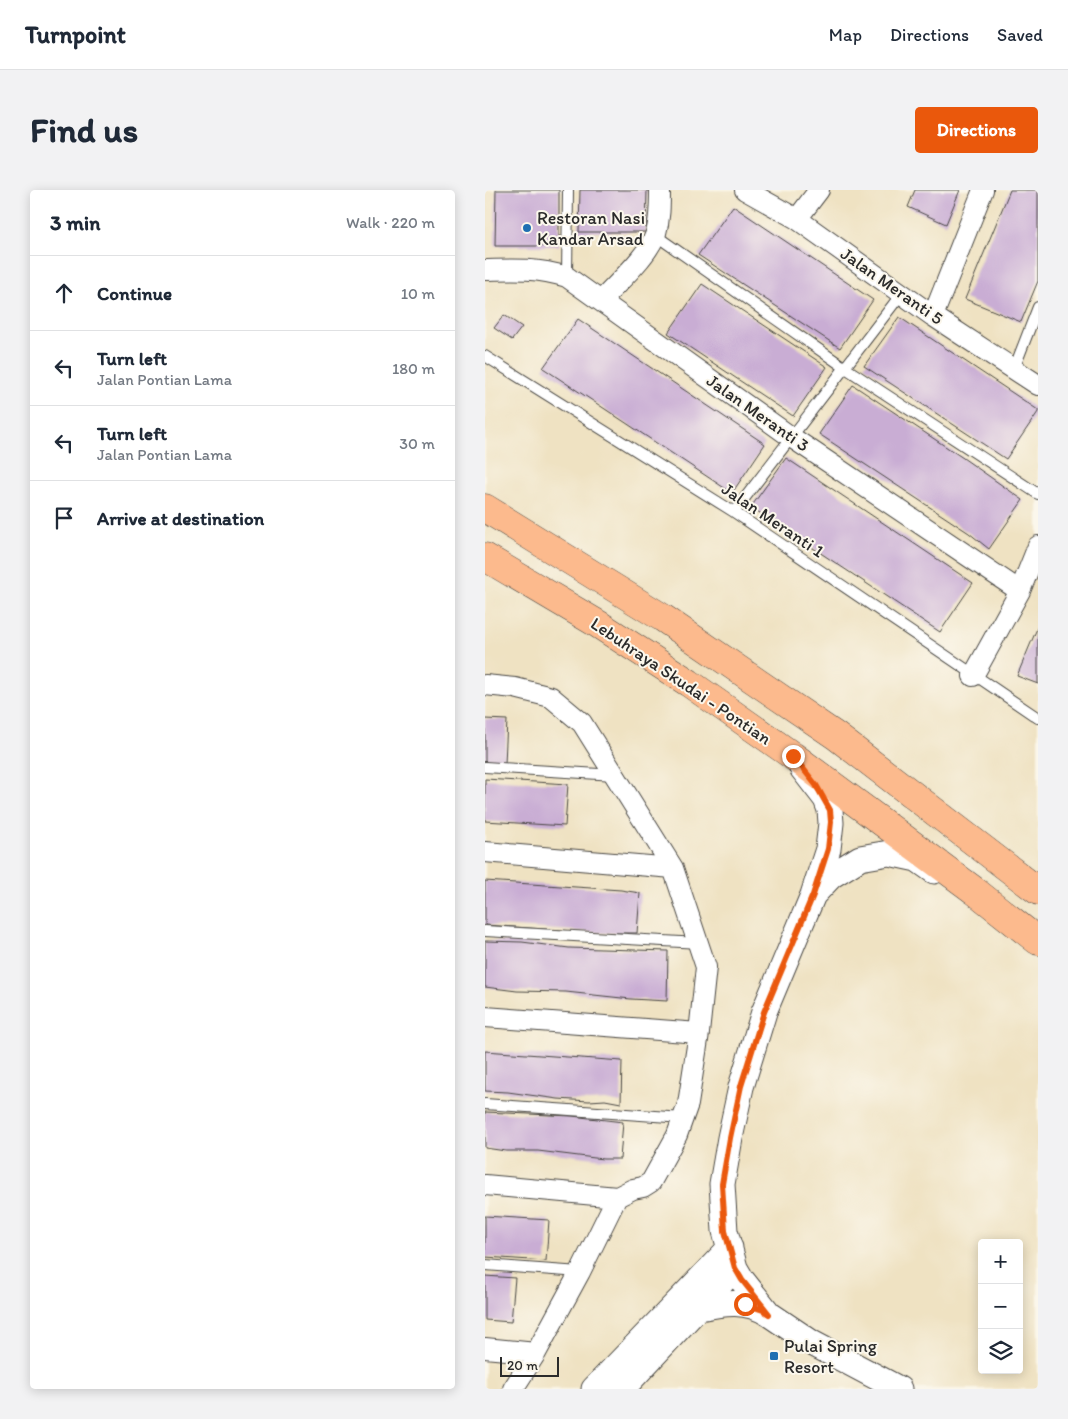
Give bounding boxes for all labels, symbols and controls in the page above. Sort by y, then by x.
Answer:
text: Turnpoint [25,20,126,49]
text: Map [829,24,862,46]
text: Directions [890,24,969,46]
text: Saved [997,24,1043,46]
button: Directions [915,107,1038,153]
text: Find us [30,109,138,151]
place label: Restoran Nasi Kandar Arsad [537,207,645,250]
text: 3 min [50,210,100,235]
text: Walk · 220 m [346,213,435,232]
marker: Restoran Nasi Kandar Arsad [521,222,533,234]
street label: Jalan Meranti 5 [836,243,948,329]
icon: ahead [50,279,78,307]
text: Continue [97,282,172,305]
text: 10 m [401,284,435,303]
text: Turn left [97,347,167,370]
icon: left [50,354,78,382]
text: 180 m [392,359,435,378]
street label: Jalan Meranti 3 [702,369,814,457]
text: Jalan Pontian Lama [97,370,232,389]
text: Turn left [97,422,167,445]
icon: left [50,429,78,457]
text: 30 m [399,434,435,453]
text: Jalan Pontian Lama [97,445,232,464]
street label: Jalan Meranti 1 [718,478,828,562]
icon: arrive [50,504,78,532]
text: Arrive at destination [97,507,264,530]
street label: Lebuhraya Skudai - Pontian [587,612,775,750]
route end [782,745,805,768]
map controls [978,1239,1023,1374]
button: + [978,1239,1023,1284]
button: − [978,1284,1023,1329]
route start [734,1293,757,1316]
button: layers [978,1329,1023,1374]
place label: Pulai Spring Resort [784,1335,878,1378]
marker: Pulai Spring Resort [768,1350,780,1362]
scale bar [500,1354,559,1377]
text: 20 m [507,1357,538,1374]

